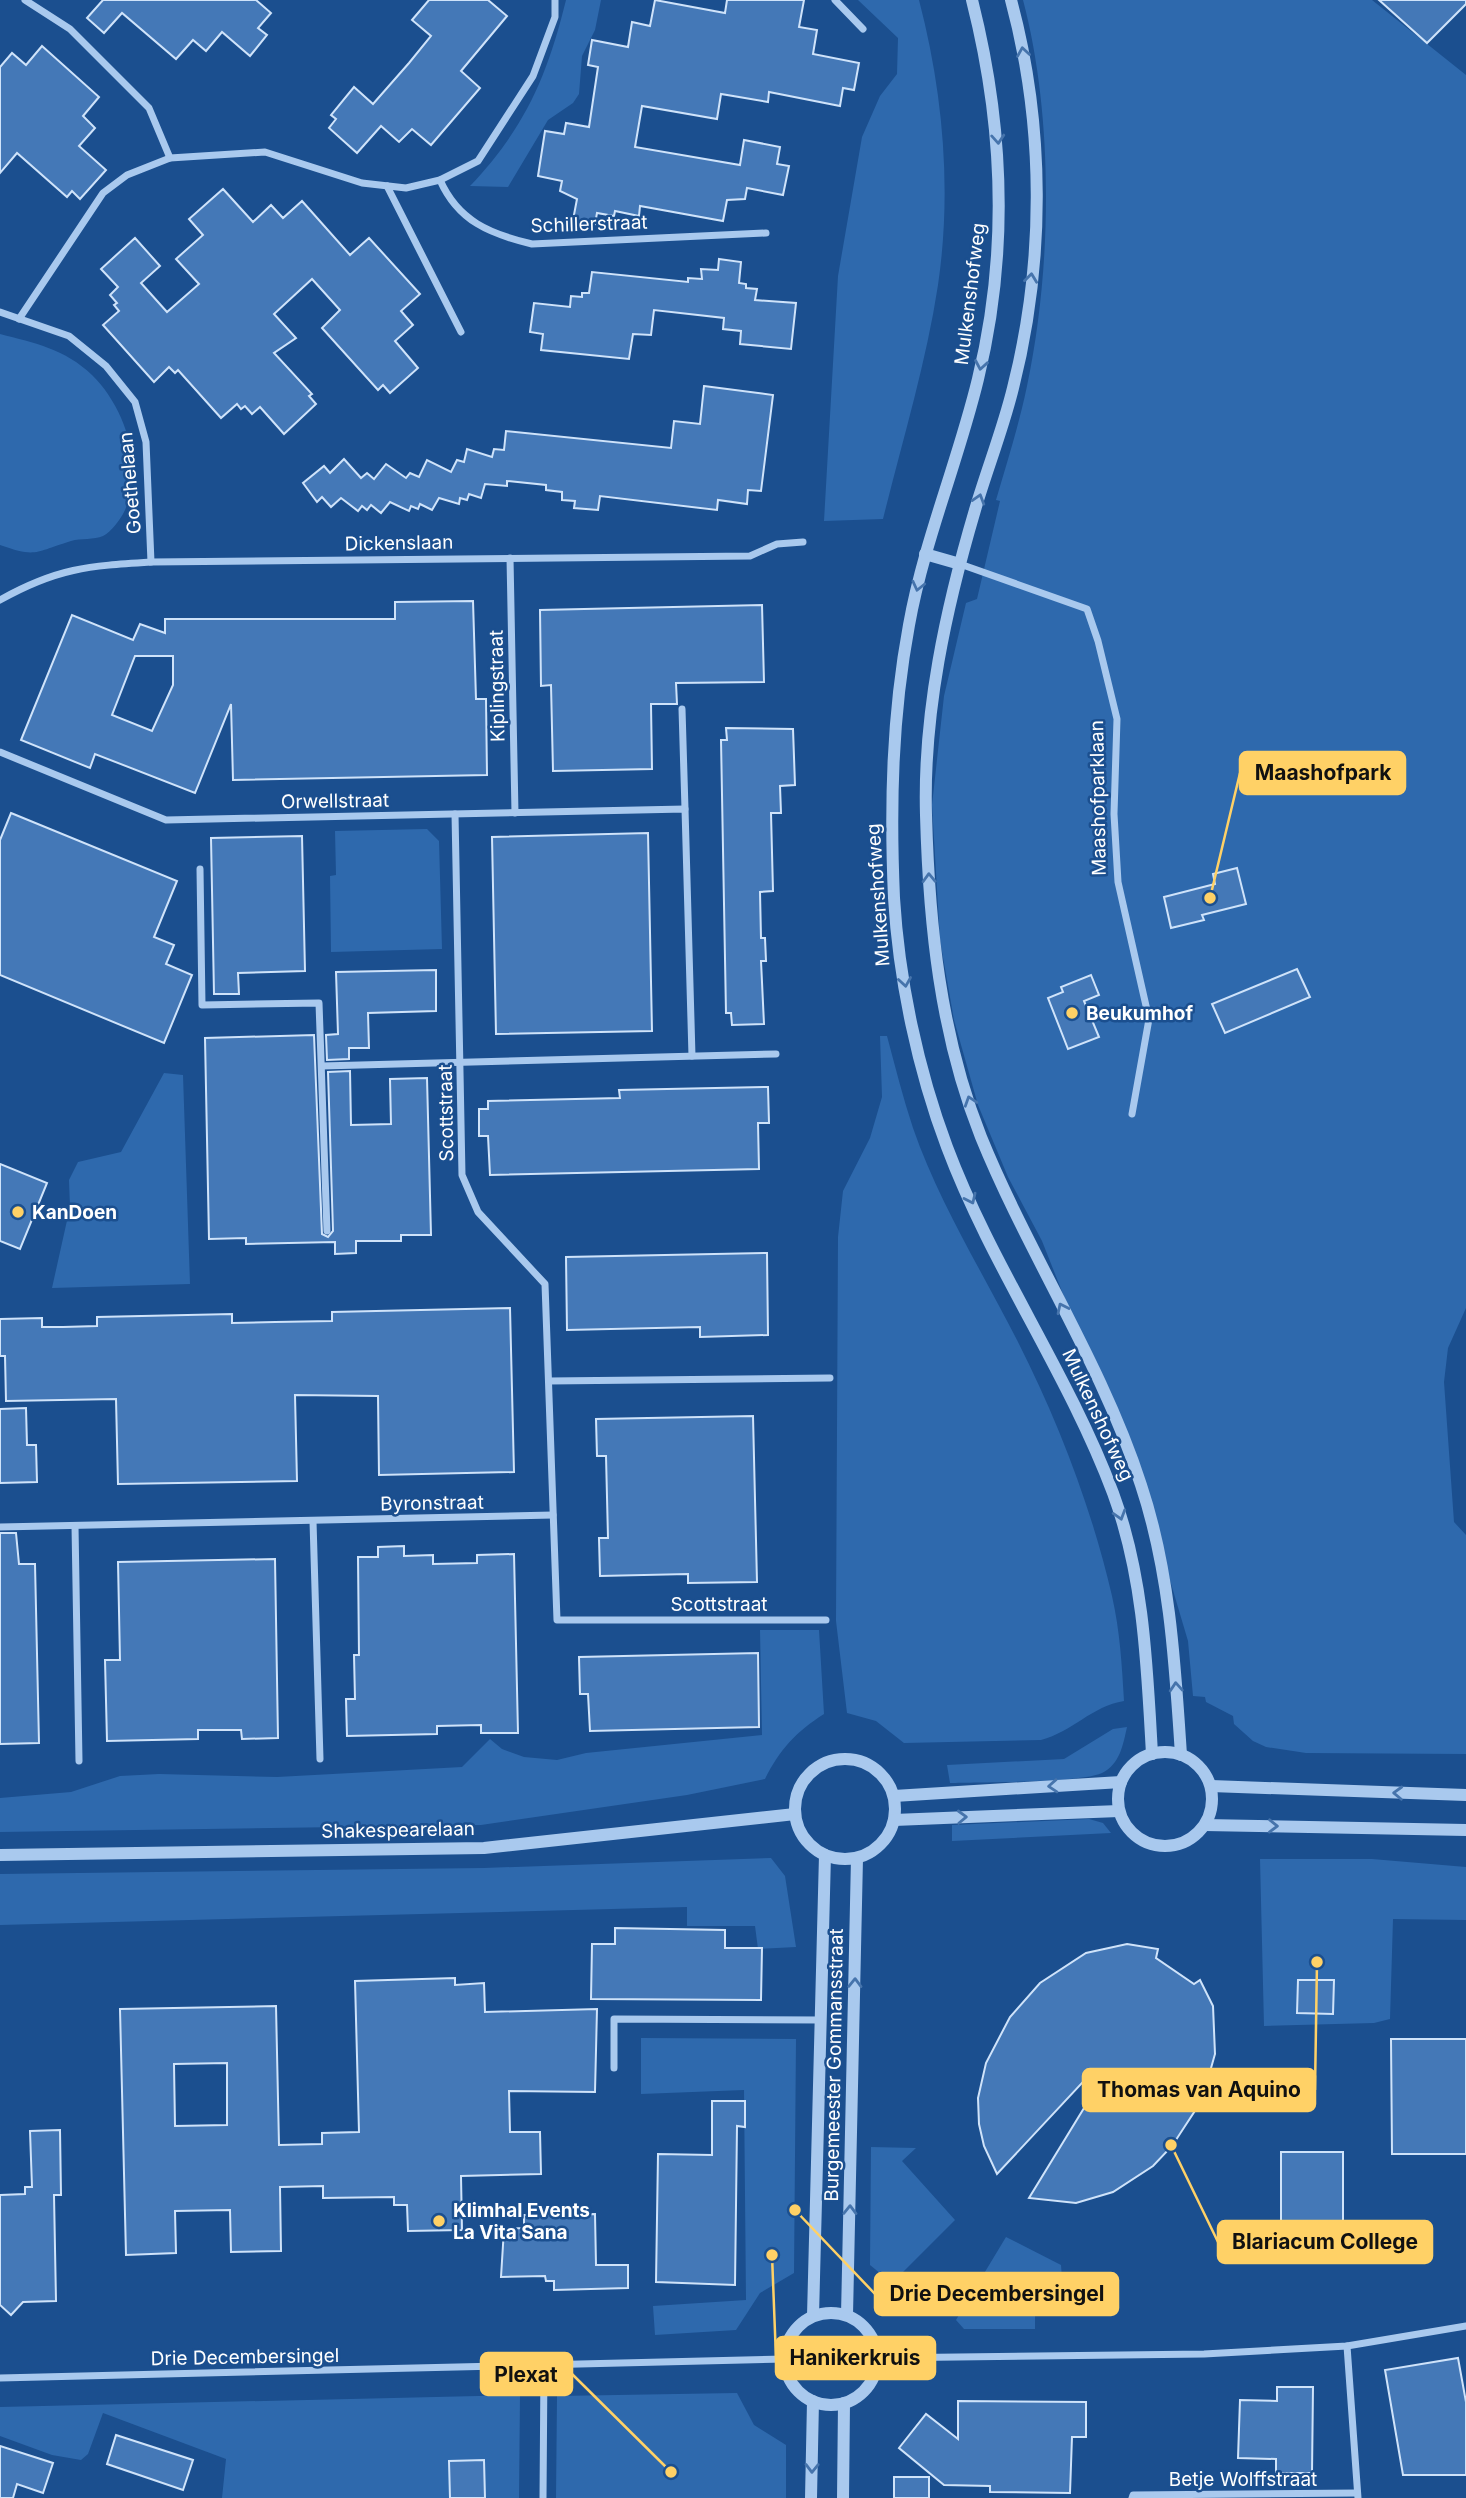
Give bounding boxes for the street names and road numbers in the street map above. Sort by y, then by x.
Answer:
street label: Schillerstraat [530,210,648,238]
street label: Mulkenshofweg [950,222,990,366]
street label: Goethelaan [114,431,146,535]
street label: Dickenslaan [344,531,454,555]
street label: Kiplingstraat [485,630,509,742]
street label: Maashofparklaan [1085,720,1111,876]
street label: Orwellstraat [281,789,389,813]
street label: Mulkenshofweg [862,823,894,967]
street label: Scottstraat [434,1064,458,1162]
street label: Mulkenshofweg [1057,1345,1139,1485]
street label: Byronstraat [380,1491,484,1515]
street label: Scottstraat [670,1593,768,1616]
street label: Shakespearelaan [321,1817,475,1843]
street label: Burgemeester Gommansstraat [820,1928,848,2202]
street label: Drie Decembersingel [151,2344,339,2370]
street label: Betje Wolffstraat [1169,2468,1317,2491]

